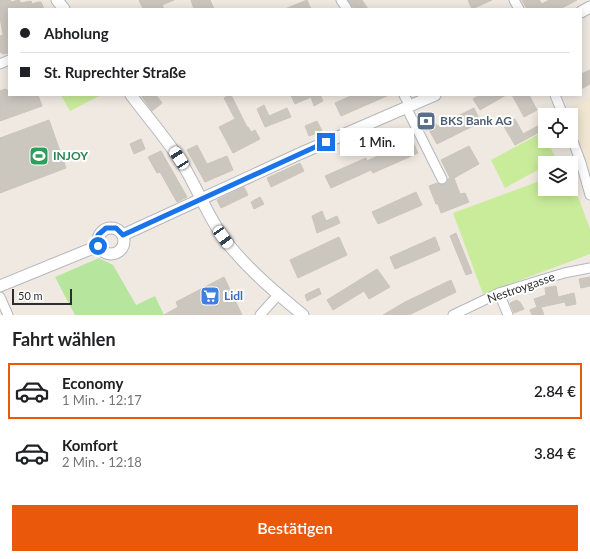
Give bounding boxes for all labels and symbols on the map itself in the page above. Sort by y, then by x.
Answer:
bank icon: BKS Bank AG [415,110,437,132]
place label: BKS Bank AG [440,113,512,128]
callout: 1 Min. [340,128,414,156]
route end [317,133,335,151]
sports icon: INJOY [28,145,50,167]
car [167,145,191,171]
place label: INJOY [53,148,88,163]
car [211,224,235,250]
route start [89,237,107,255]
street label: Nestroygasse [485,269,557,306]
supermarket icon: Lidl [199,285,221,307]
scale bar [12,287,72,306]
place label: Lidl [224,288,243,303]

